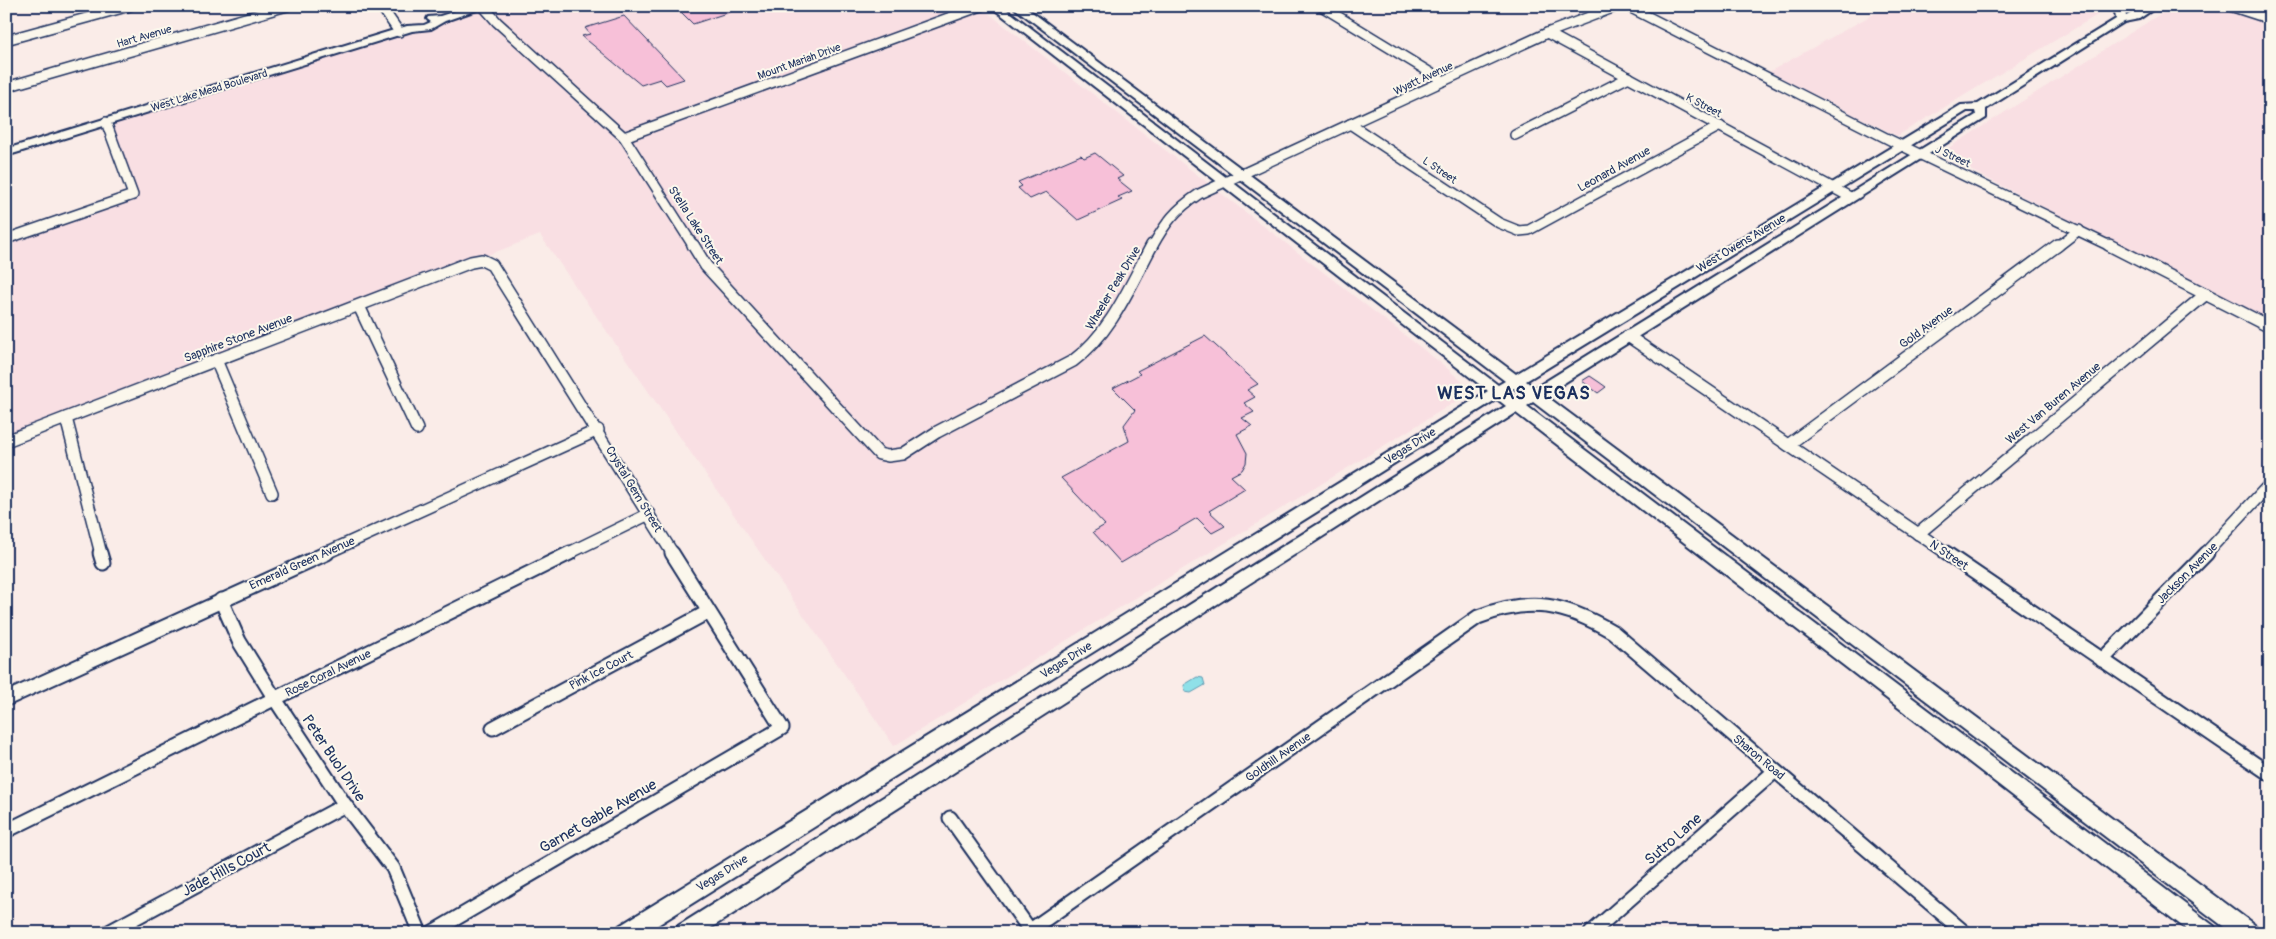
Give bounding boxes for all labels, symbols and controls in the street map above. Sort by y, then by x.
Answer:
street label: Hart Avenue [115,22,174,51]
street label: Mount Mariah Drive [756,40,843,83]
street label: Wyatt Avenue [1391,59,1455,98]
street label: West Lake Mead Boulevard [149,67,269,114]
street label: K Street [1684,91,1724,121]
street label: Leonard Avenue [1575,143,1653,196]
street label: J Street [1933,143,1973,171]
street label: L Street [1420,154,1460,187]
street label: Stella Lake Street [665,183,726,267]
street label: West Owens Avenue [1694,211,1789,276]
street label: Wheeler Peak Drive [1083,244,1144,333]
street label: Gold Avenue [1897,303,1956,352]
street label: Sapphire Stone Avenue [182,311,294,366]
street label: West Van Buren Avenue [2003,359,2104,448]
district label: WEST LAS VEGAS [1437,382,1591,405]
street label: Vegas Drive [1382,425,1439,468]
street label: Crystal Gem Street [602,444,665,535]
street label: Emerald Green Avenue [247,533,357,593]
street label: N Street [1927,537,1971,574]
street label: Jackson Avenue [2154,540,2221,607]
street label: Vegas Drive [1038,639,1095,682]
street label: Rose Coral Avenue [283,646,374,701]
street label: Pink Ice Court [567,647,636,693]
street label: Peter Buol Drive [298,711,370,806]
street label: Goldhill Avenue [1243,729,1314,785]
street label: Sharon Road [1730,731,1788,783]
street label: Garnet Gable Avenue [536,775,661,858]
street label: Sutro Lane [1641,809,1706,869]
street label: Jade Hills Court [179,838,275,901]
street label: Vegas Drive [694,852,751,895]

